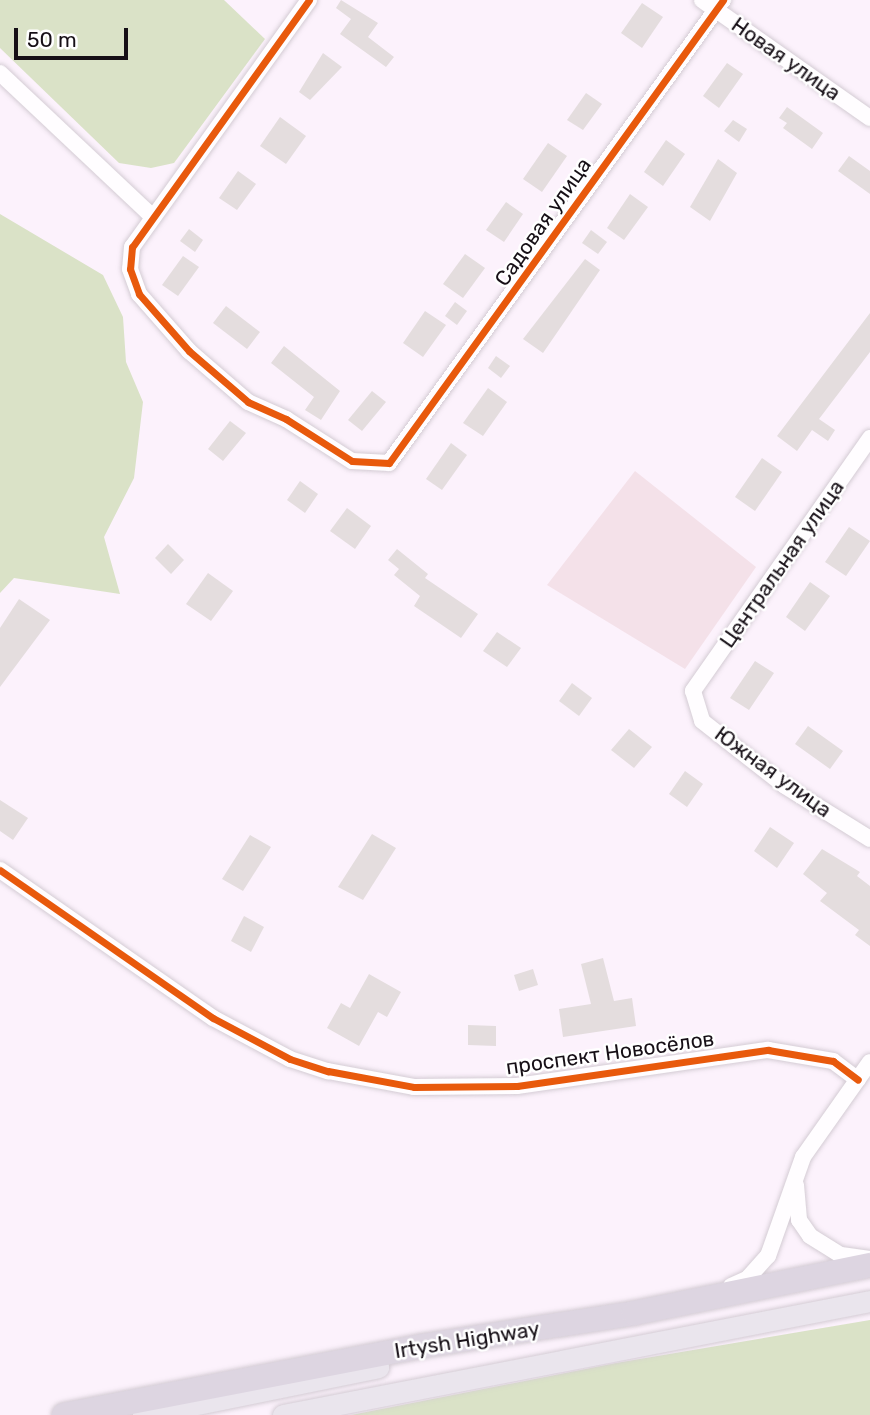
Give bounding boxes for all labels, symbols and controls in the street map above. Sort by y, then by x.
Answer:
street label: Новая улица [727,12,845,106]
scale bar [18,14,131,58]
text: 50 m [27,27,77,52]
street label: Садовая улица [489,153,597,291]
street label: Центральная улица [715,475,849,653]
street label: Южная улица [710,721,836,823]
street label: проспект Новосёлов [504,1026,716,1080]
street label: Irtysh Highway [393,1316,541,1364]

